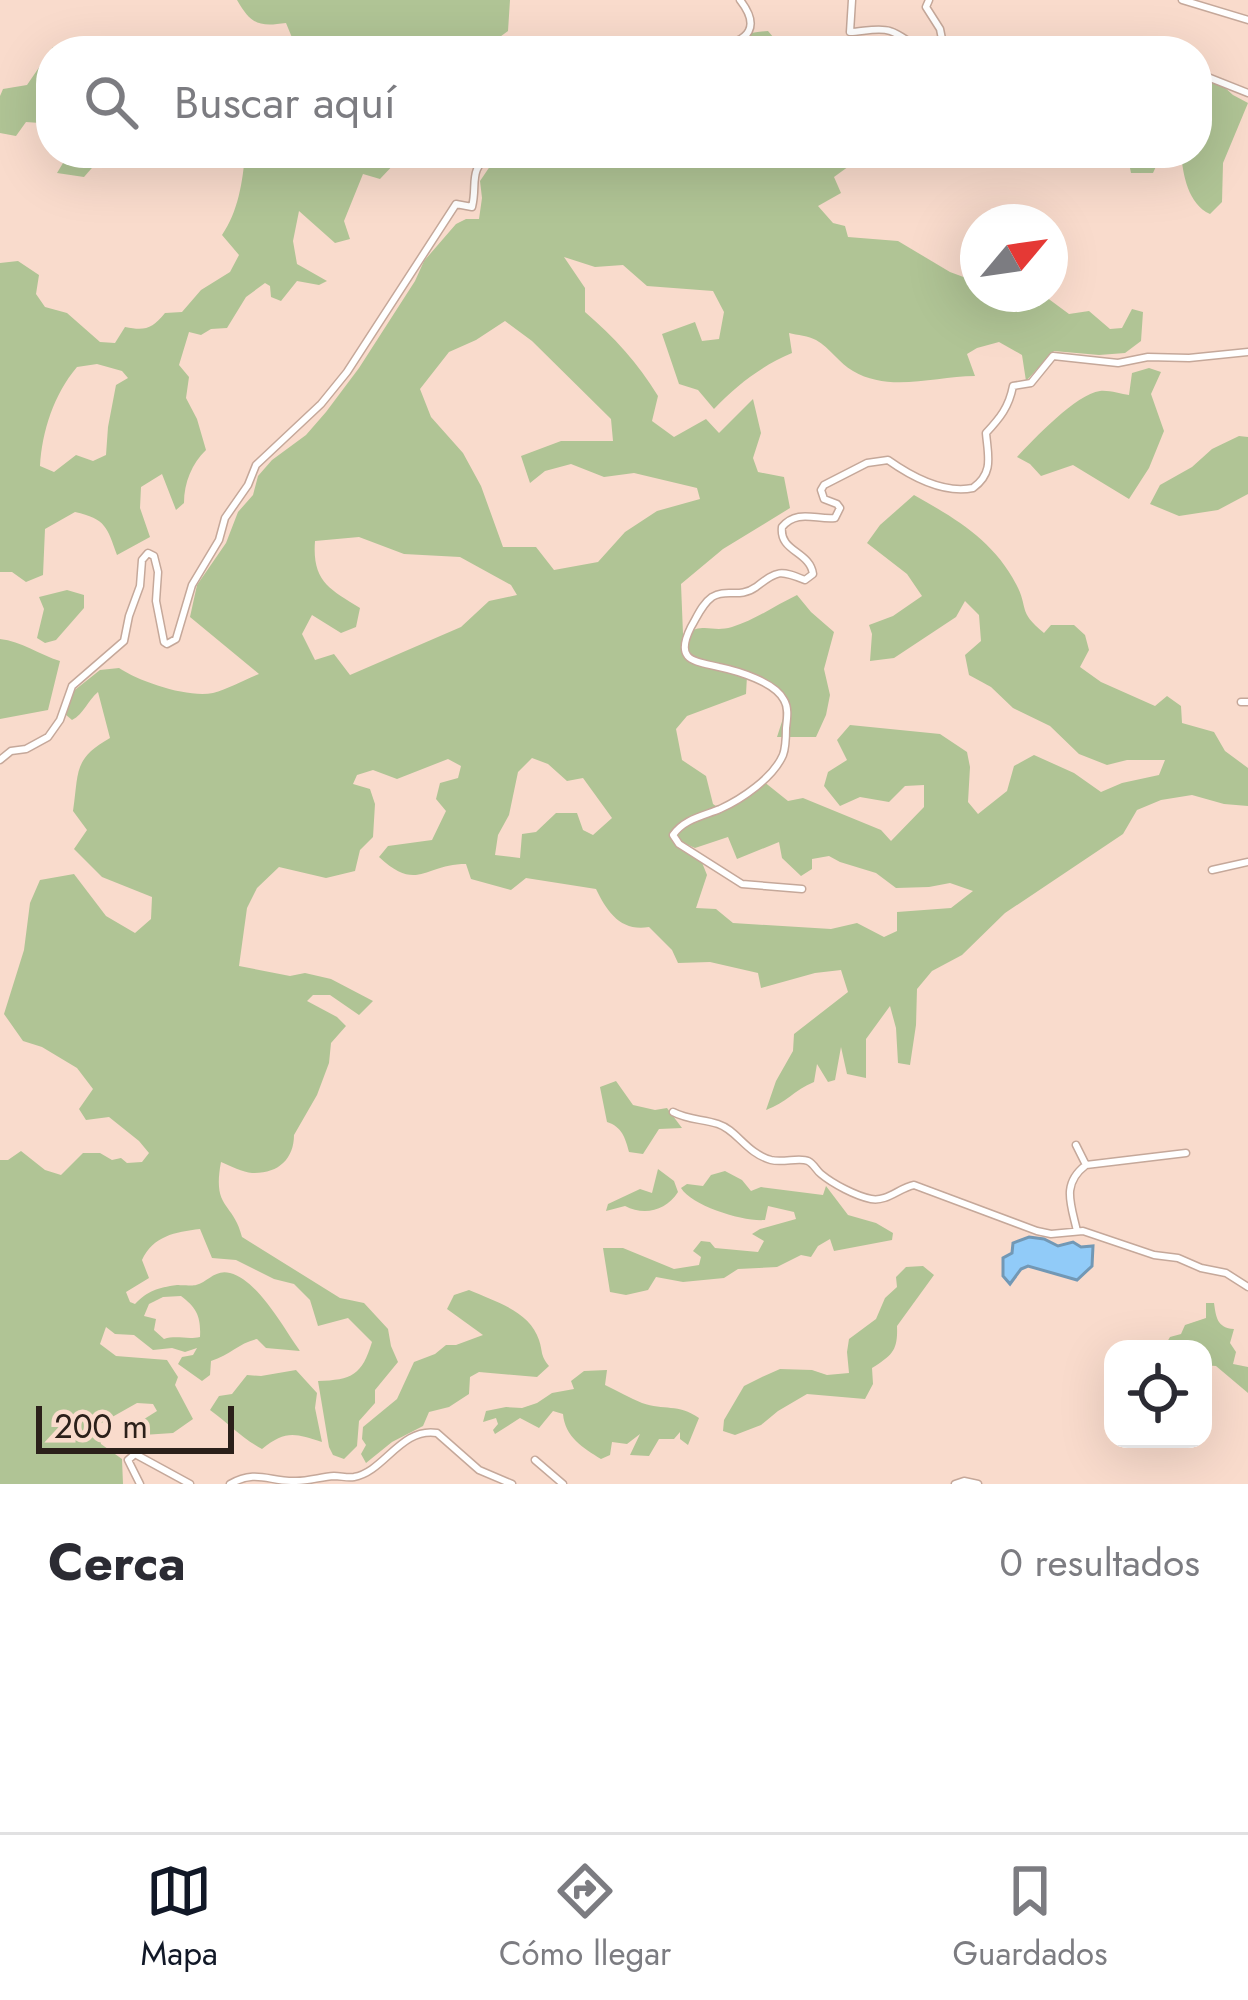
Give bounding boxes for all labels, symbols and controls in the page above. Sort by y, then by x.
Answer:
search box [36,36,1212,168]
icon: search [78,69,144,135]
text: Buscar aquí [174,70,396,135]
north arrow [960,204,1068,312]
map controls [1104,1340,1212,1448]
button: locate [1104,1340,1212,1448]
scale bar [36,1400,234,1453]
text: 200 m [54,1403,148,1450]
text: Cerca [48,1525,186,1599]
text: 0 resultados [1000,1534,1200,1591]
tab: Mapa [141,1858,218,1977]
tab: Cómo llegar [499,1858,671,1977]
tab: Guardados [953,1858,1107,1977]

